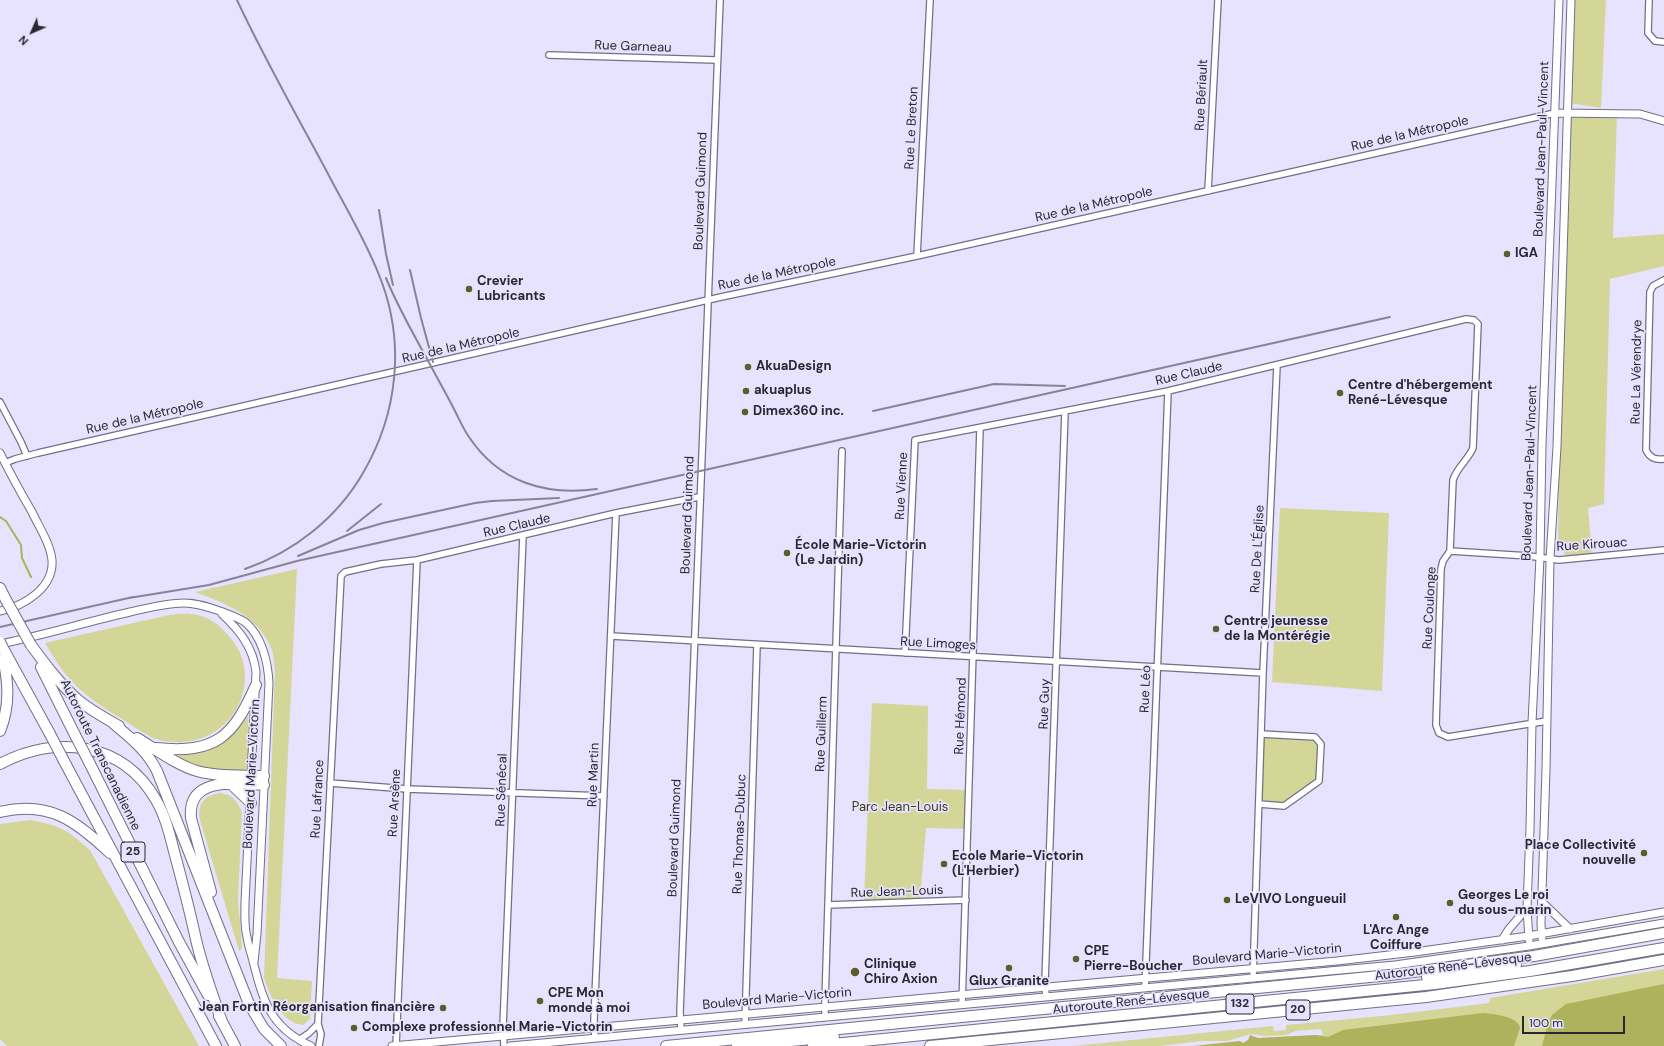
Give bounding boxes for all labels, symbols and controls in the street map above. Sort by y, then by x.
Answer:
north arrow [12,12,52,52]
text: N [16,33,31,48]
street label: Rue Garneau [594,38,672,56]
street label: Rue Bériault [1192,59,1212,131]
street label: Boulevard Jean-Paul-Vincent [1531,61,1553,237]
street label: Rue Le Breton [902,86,922,170]
street label: Rue de la Métropole [1350,113,1470,155]
street label: Boulevard Guimond [691,132,711,250]
street label: Rue de la Métropole [1034,184,1154,226]
place label: IGA [1515,246,1538,262]
marker: IGA [1502,249,1512,259]
street label: Rue de la Métropole [717,254,837,294]
place label: Crevier Lubricants [477,274,546,305]
marker: Crevier Lubricants [464,284,474,294]
street label: Rue La Vérendrye [1628,319,1646,425]
street label: Rue de la Métropole [401,325,521,367]
place label: AkuaDesign [756,359,832,375]
street label: Rue Claude [1154,359,1224,389]
marker: AkuaDesign [743,362,753,372]
place label: Centre d'hébergement René-Lévesque [1348,378,1493,409]
place label: akuaplus [754,383,812,399]
street label: Boulevard Jean-Paul-Vincent [1519,385,1541,561]
marker: akuaplus [741,386,751,396]
marker: Centre d'hébergement René-Lévesque [1335,388,1345,398]
street label: Rue de la Métropole [85,396,205,438]
place label: Dimex360 inc. [753,404,844,420]
marker: Dimex360 inc. [740,407,750,417]
street label: Rue Vienne [892,452,912,520]
street label: Boulevard Guimond [678,456,698,574]
street label: Rue De L'Église [1248,504,1268,594]
street label: Rue Claude [482,511,552,541]
street label: Rue Kirouac [1556,535,1628,555]
place label: École Marie-Victorin (Le Jardin) [795,538,926,569]
marker: École Marie-Victorin (Le Jardin) [782,548,792,558]
street label: Rue Coulonge [1420,566,1440,650]
place label: Centre jeunesse de la Montérégie [1224,614,1330,645]
marker: Centre jeunesse de la Montérégie [1211,624,1221,634]
street label: Rue Limoges [900,634,976,654]
street label: Rue Léo [1137,665,1155,713]
street label: Autoroute Transcanadienne [57,677,143,833]
street label: Rue Hémond [952,677,970,755]
street label: Rue Guy [1036,678,1054,730]
street label: Rue Guillerm [813,696,831,772]
street label: Boulevard Marie-Victorin [240,699,264,849]
street label: Rue Martin [585,742,603,808]
street label: Rue Sénécal [493,753,511,827]
street label: Rue Lafrance [308,759,328,839]
street label: Rue Arsène [385,769,405,837]
street label: Rue Thomas-Dubuc [730,774,750,894]
street label: Boulevard Guimond [665,779,685,897]
park label: Parc Jean-Louis [852,800,948,816]
place label: Place Collectivité nouvelle [1525,838,1636,869]
road number: 25 [121,842,145,862]
marker: Place Collectivité nouvelle [1639,848,1649,858]
place label: Ecole Marie-Victorin (L'Herbier) [952,849,1083,880]
marker: Ecole Marie-Victorin (L'Herbier) [939,859,949,869]
street label: Rue Jean-Louis [850,883,944,901]
place label: Georges Le roi du sous-marin [1458,888,1552,919]
place label: LeVIVO Longueuil [1235,892,1346,908]
marker: LeVIVO Longueuil [1222,895,1232,905]
marker: Georges Le roi du sous-marin [1445,898,1455,908]
marker: L'Arc Ange Coiffure [1391,912,1401,922]
place label: L'Arc Ange Coiffure [1363,923,1429,954]
street label: Boulevard Marie-Victorin [1192,941,1342,969]
place label: CPE Pierre-Boucher [1084,944,1183,975]
street label: Autoroute René-Lévesque [1374,950,1532,984]
marker: CPE Pierre-Boucher [1071,954,1081,964]
place label: Clinique Chiro Axion [864,957,938,988]
marker: Glux Granite [1004,963,1014,973]
marker: Clinique Chiro Axion [849,966,861,978]
place label: Glux Granite [969,974,1049,990]
street label: Boulevard Marie-Victorin [702,985,852,1013]
place label: CPE Mon monde à moi [548,986,630,1017]
street label: Autoroute René-Lévesque [1052,986,1210,1018]
road number: 132 [1226,994,1254,1014]
marker: CPE Mon monde à moi [535,996,545,1006]
place label: Jean Fortin Réorganisation financière [199,1000,435,1016]
road number: 20 [1286,1000,1310,1020]
marker: Jean Fortin Réorganisation financière [438,1003,448,1013]
scale bar [1524,1008,1627,1034]
text: 100 m [1529,1015,1563,1031]
place label: Complexe professionnel Marie-Victorin [362,1020,613,1036]
marker: Complexe professionnel Marie-Victorin [349,1023,359,1033]

